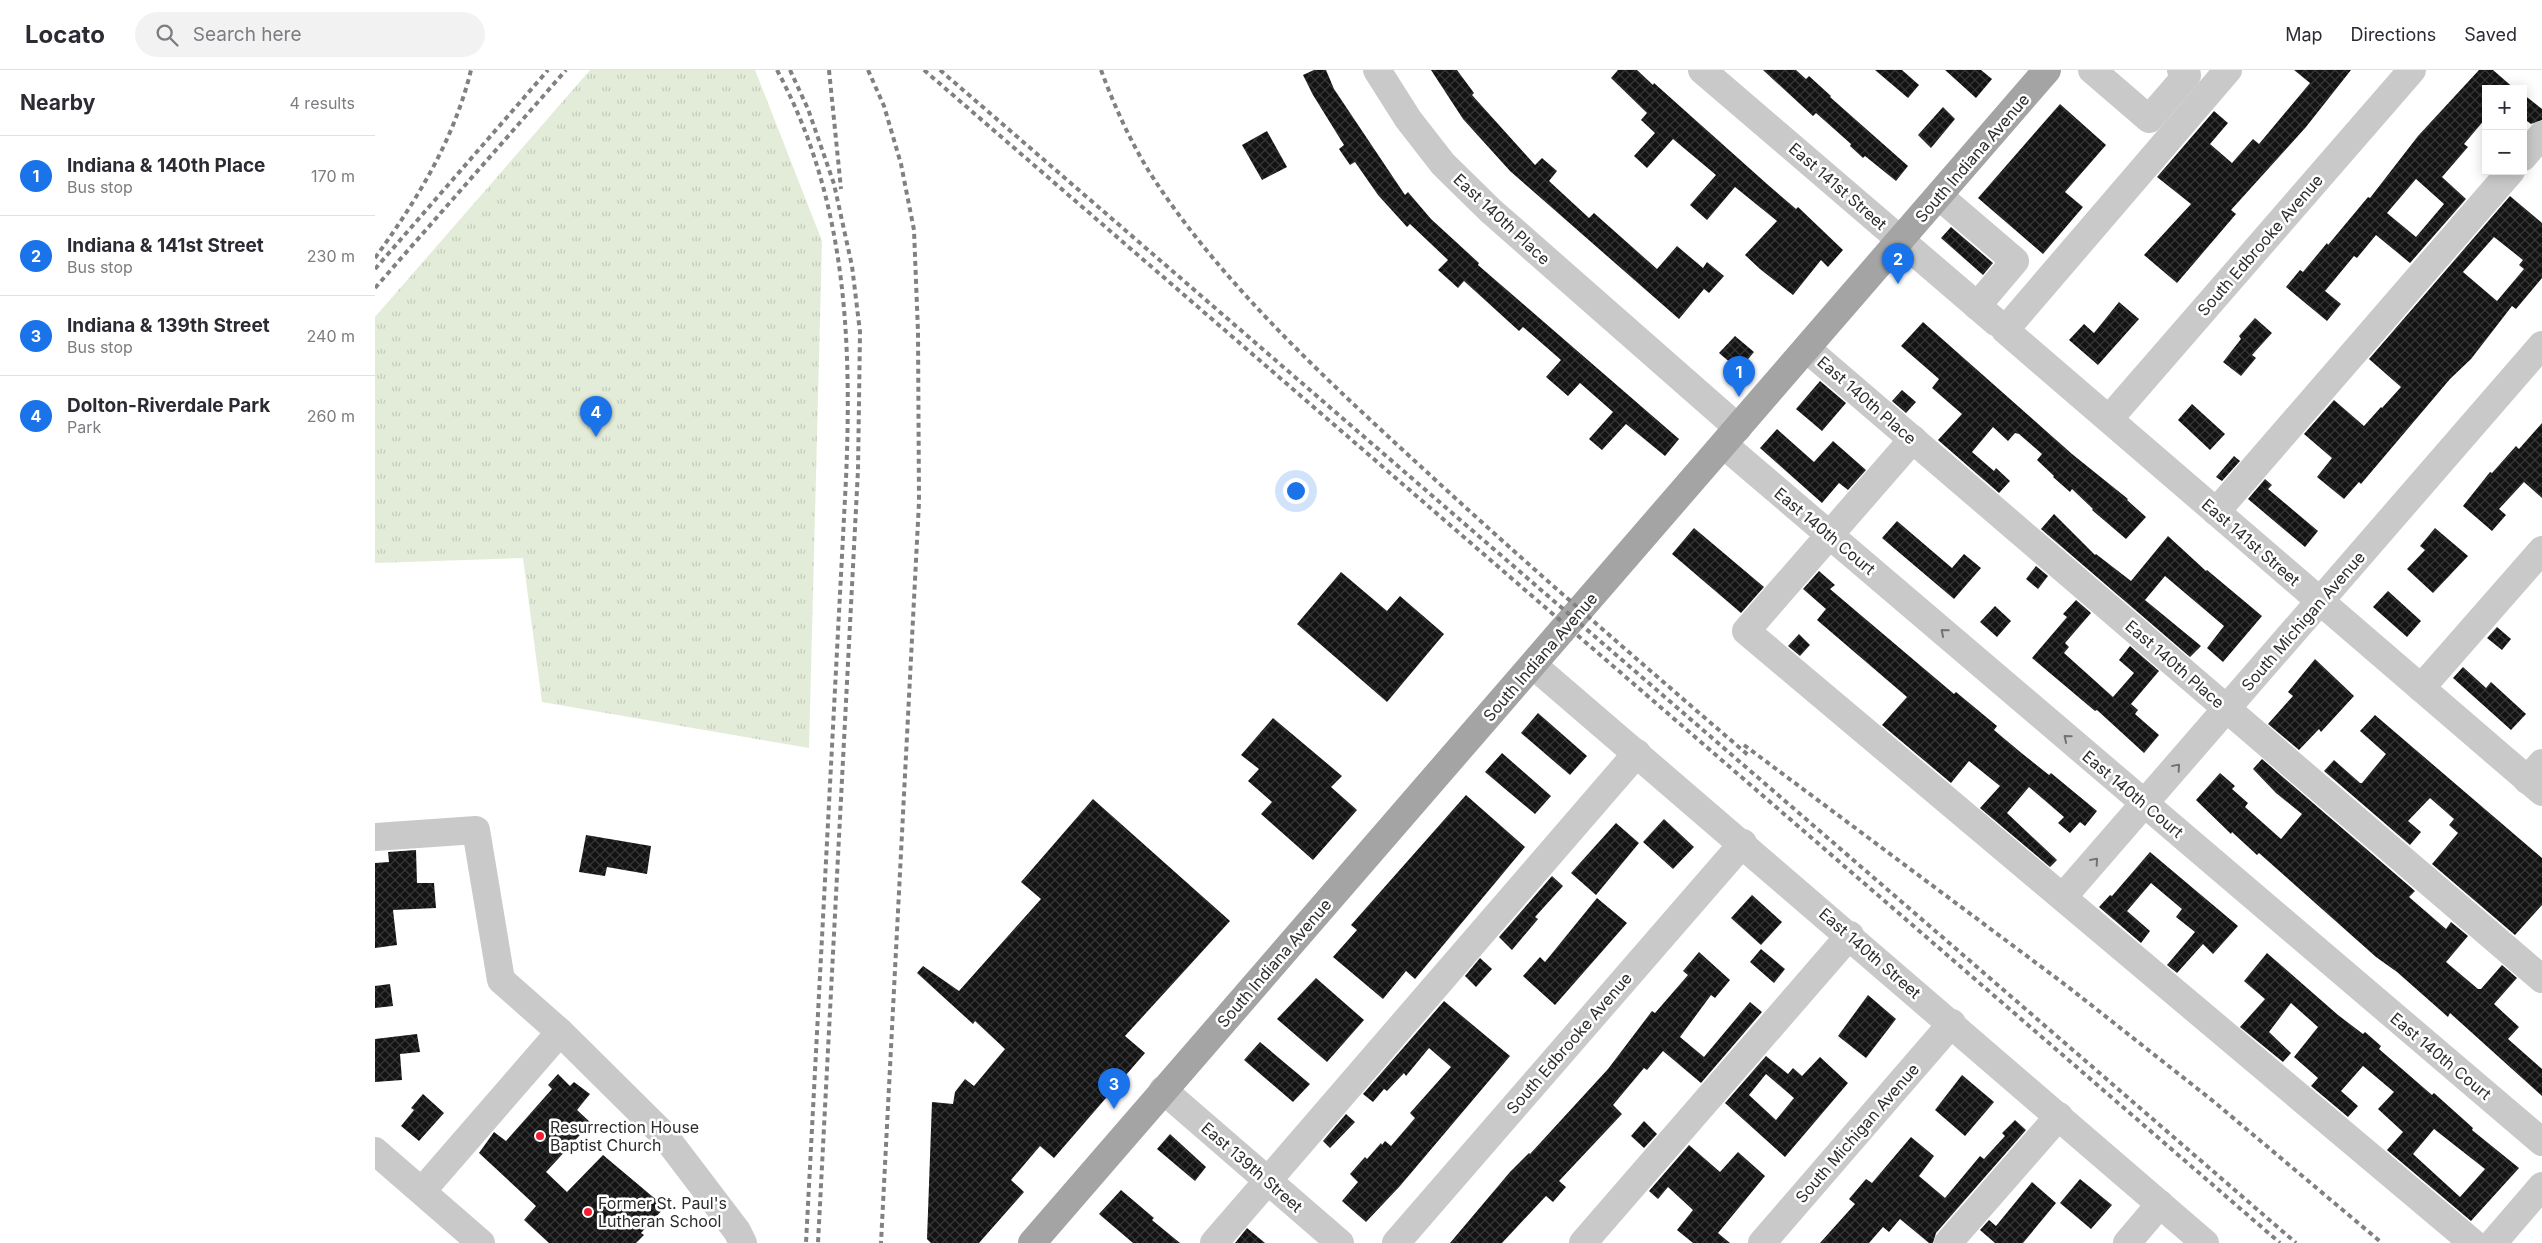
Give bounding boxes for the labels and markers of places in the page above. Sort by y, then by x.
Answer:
pin: 2 [1882,243,1914,284]
pin: 1 [1723,356,1755,397]
pin: 4 [580,396,612,437]
pin: 3 [1098,1068,1130,1109]
place label: Resurrection House Baptist Church [550,1117,699,1155]
marker: Resurrection House Baptist Church [534,1130,546,1142]
place label: Former St. Paul's Lutheran School [598,1193,727,1231]
marker: Former St. Paul's Lutheran School [582,1206,594,1218]

